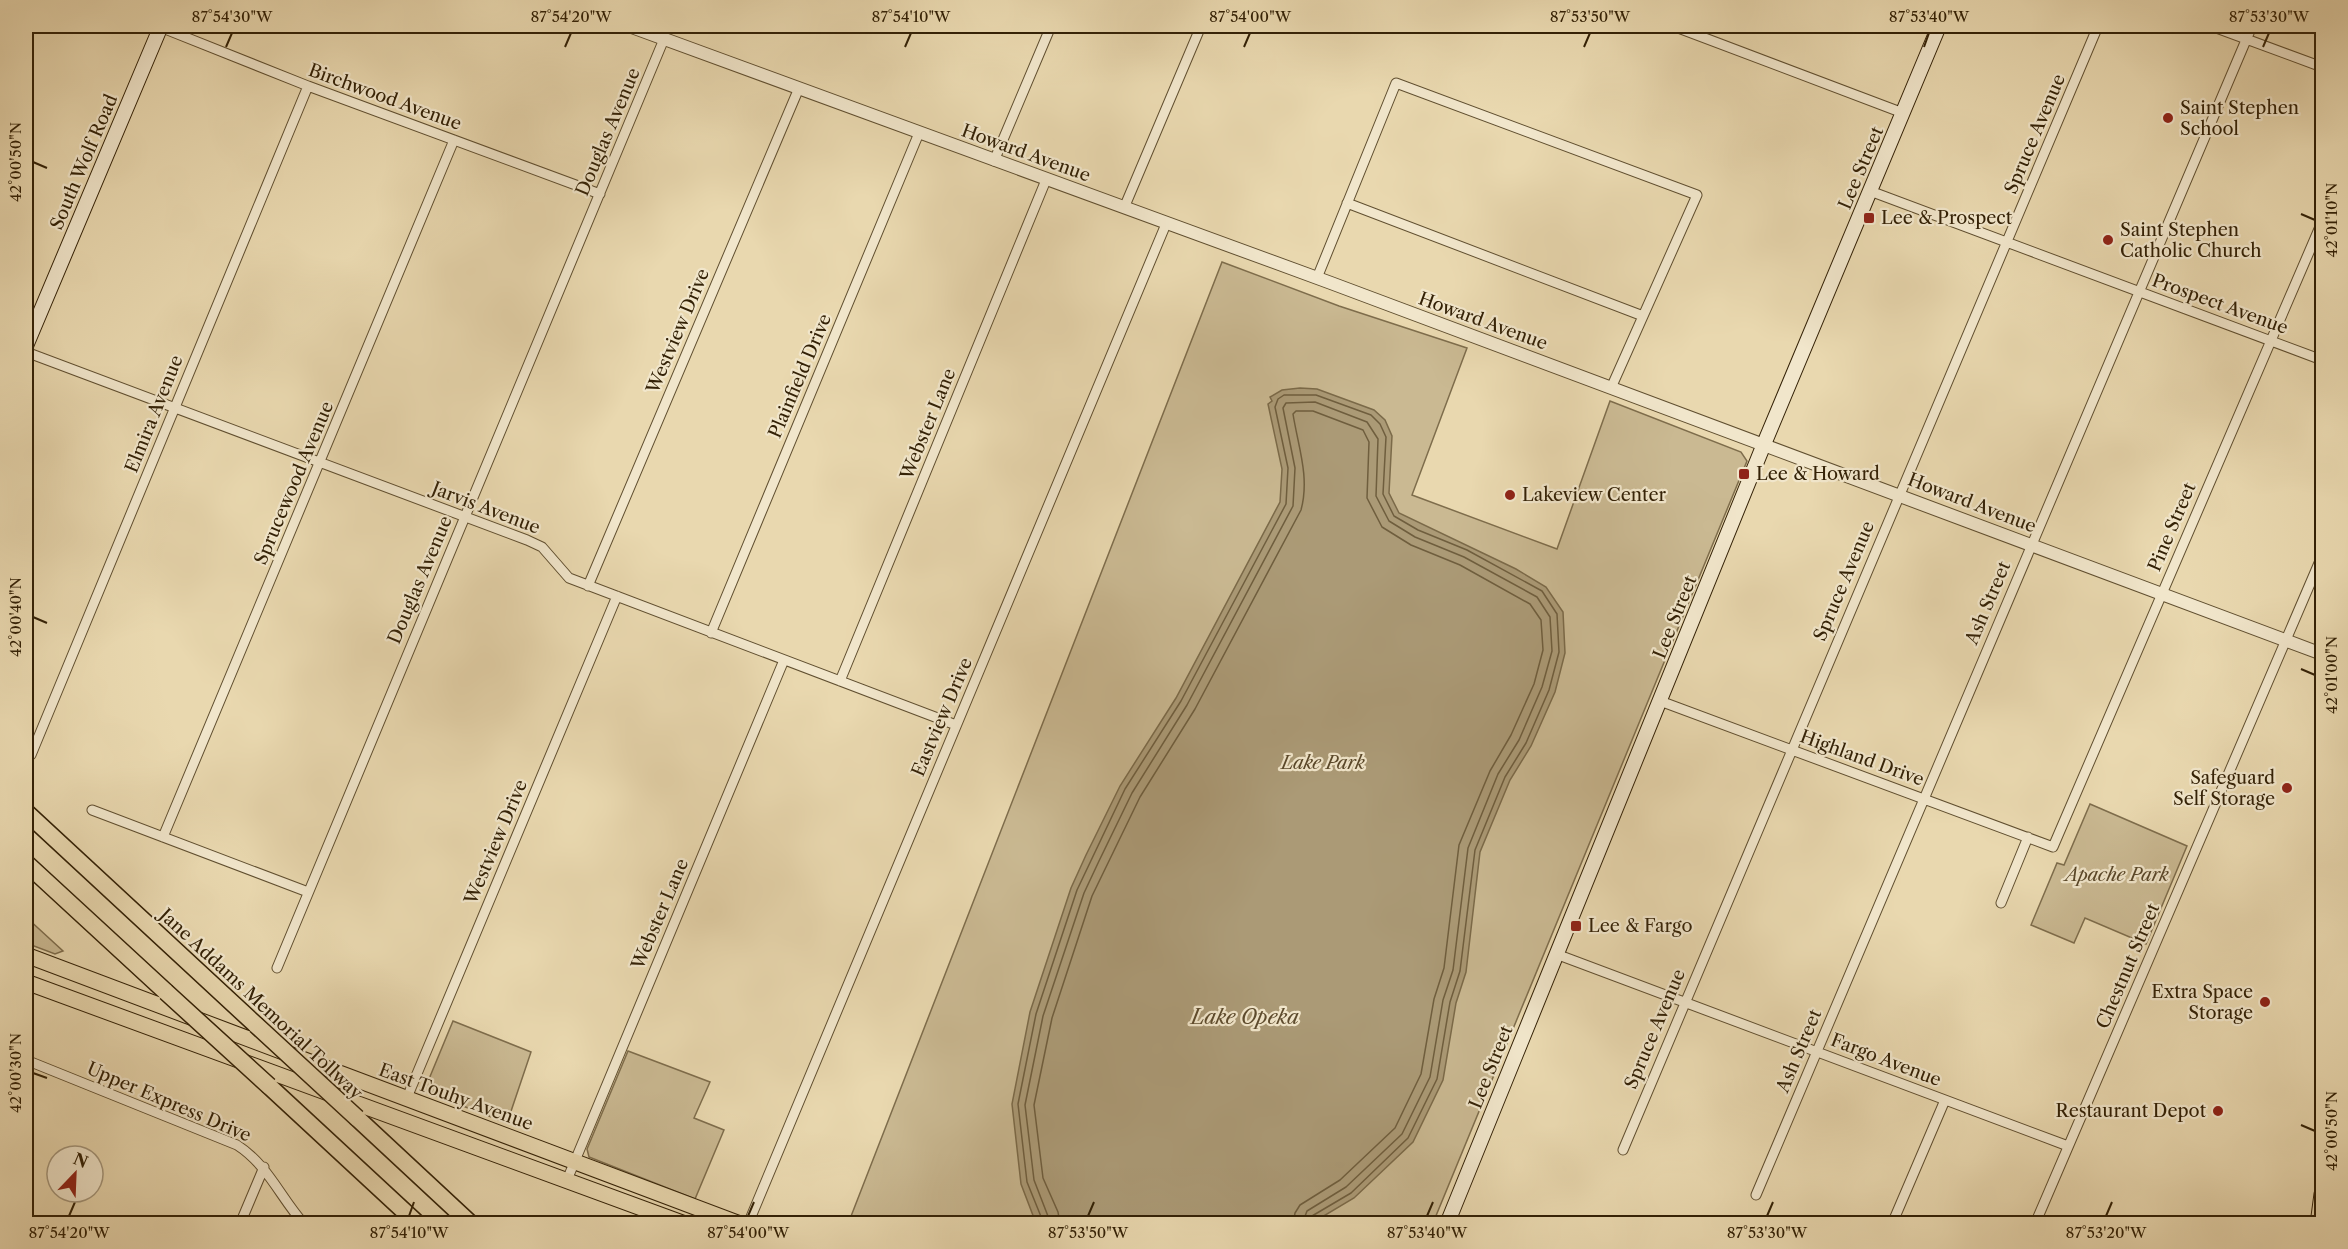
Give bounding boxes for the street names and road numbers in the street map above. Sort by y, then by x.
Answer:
street label: Birchwood Avenue [306,59,464,135]
street label: Douglas Avenue [571,65,645,199]
street label: Spruce Avenue [2000,71,2070,197]
street label: South Wolf Road [46,91,122,233]
street label: Howard Avenue [958,119,1094,187]
street label: Lee Street [1834,123,1889,213]
street label: Westview Drive [641,265,714,398]
street label: Prospect Avenue [2149,269,2291,339]
street label: Howard Avenue [1415,287,1551,355]
street label: Plainfield Drive [764,311,836,441]
street label: Elmira Avenue [120,352,188,476]
street label: Webster Lane [895,365,960,484]
street label: Sprucewood Avenue [250,398,338,568]
street label: Howard Avenue [1905,468,2039,538]
street label: Jarvis Avenue [426,476,543,539]
street label: Pine Street [2143,479,2201,575]
street label: Douglas Avenue [383,513,457,647]
street label: Spruce Avenue [1809,518,1879,644]
street label: Ash Street [1960,558,2016,649]
street label: Lee Street [1648,572,1702,662]
street label: Eastview Drive [907,654,977,780]
street label: Highland Drive [1797,725,1927,791]
street label: Westview Drive [459,776,532,909]
street label: Webster Lane [626,855,693,974]
street label: Chestnut Street [2092,900,2165,1032]
street label: Jane Addams Memorial Tollway [153,902,368,1105]
street label: Spruce Avenue [1620,966,1690,1092]
street label: Ash Street [1771,1006,1827,1097]
street label: Lee Street [1464,1022,1518,1112]
street label: Fargo Avenue [1828,1029,1944,1091]
street label: Upper Express Drive [83,1057,255,1147]
street label: East Touhy Avenue [376,1059,536,1135]

